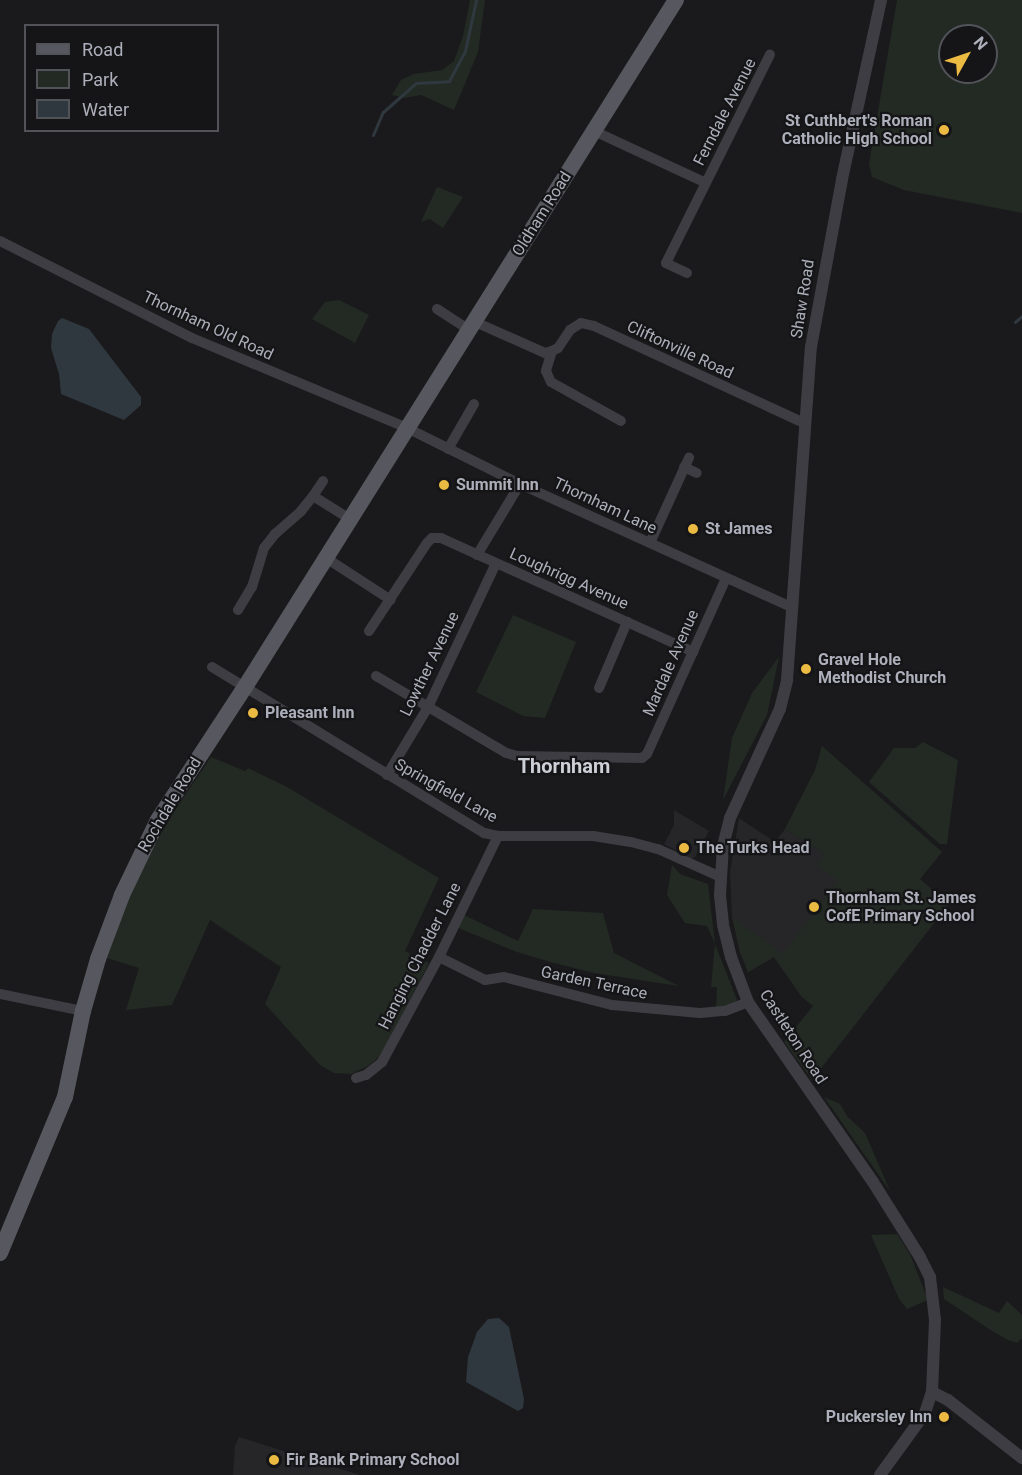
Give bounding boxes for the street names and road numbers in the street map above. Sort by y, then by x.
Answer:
street label: Ferndale Avenue [690,55,760,169]
street label: Oldham Road [508,168,576,260]
street label: Shaw Road [787,258,819,340]
street label: Thornham Old Road [140,287,276,365]
street label: Cliftonville Road [624,317,736,383]
street label: Thornham Lane [550,474,660,538]
street label: Loughrigg Avenue [507,544,631,614]
street label: Mardale Avenue [639,607,703,719]
street label: Lowther Avenue [396,609,464,719]
street label: Rochdale Road [134,754,206,856]
street label: Springfield Lane [391,755,501,827]
street label: Hanging Chadder Lane [375,879,465,1033]
street label: Garden Terrace [539,962,649,1004]
street label: Castleton Road [755,986,831,1088]

